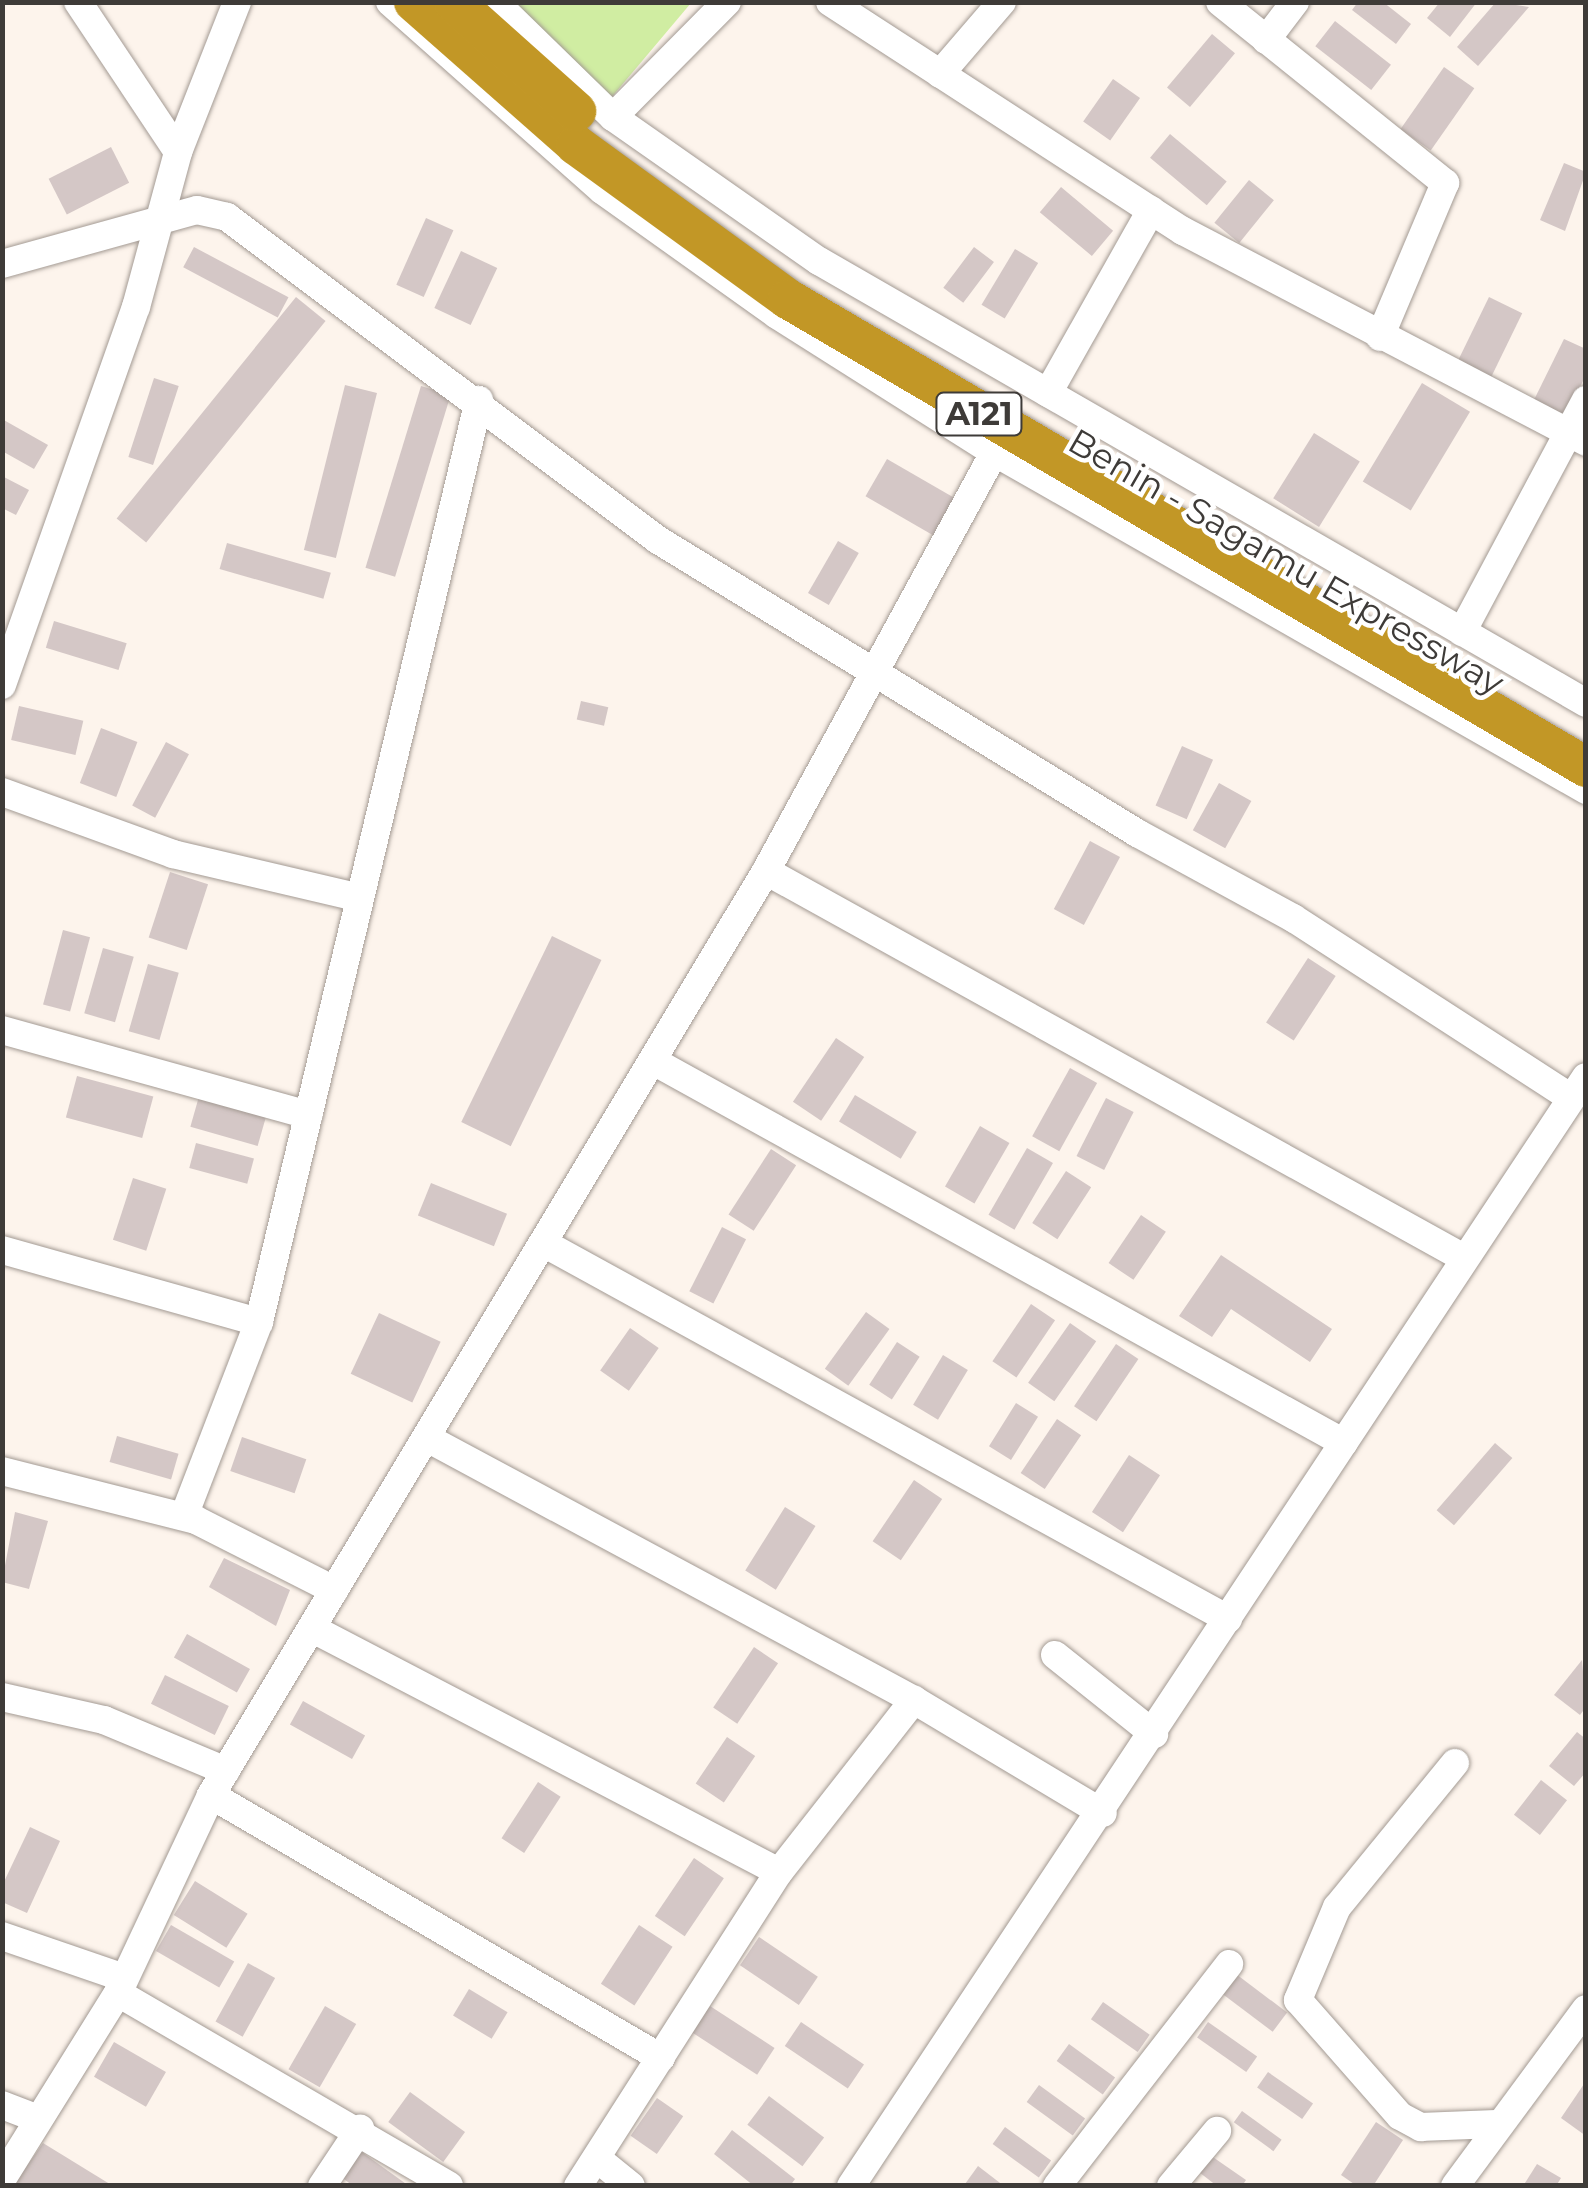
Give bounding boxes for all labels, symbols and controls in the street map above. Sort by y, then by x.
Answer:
road number: A121 [934,387,1024,441]
street label: Benin - Sagamu Expressway [1061,420,1511,704]

